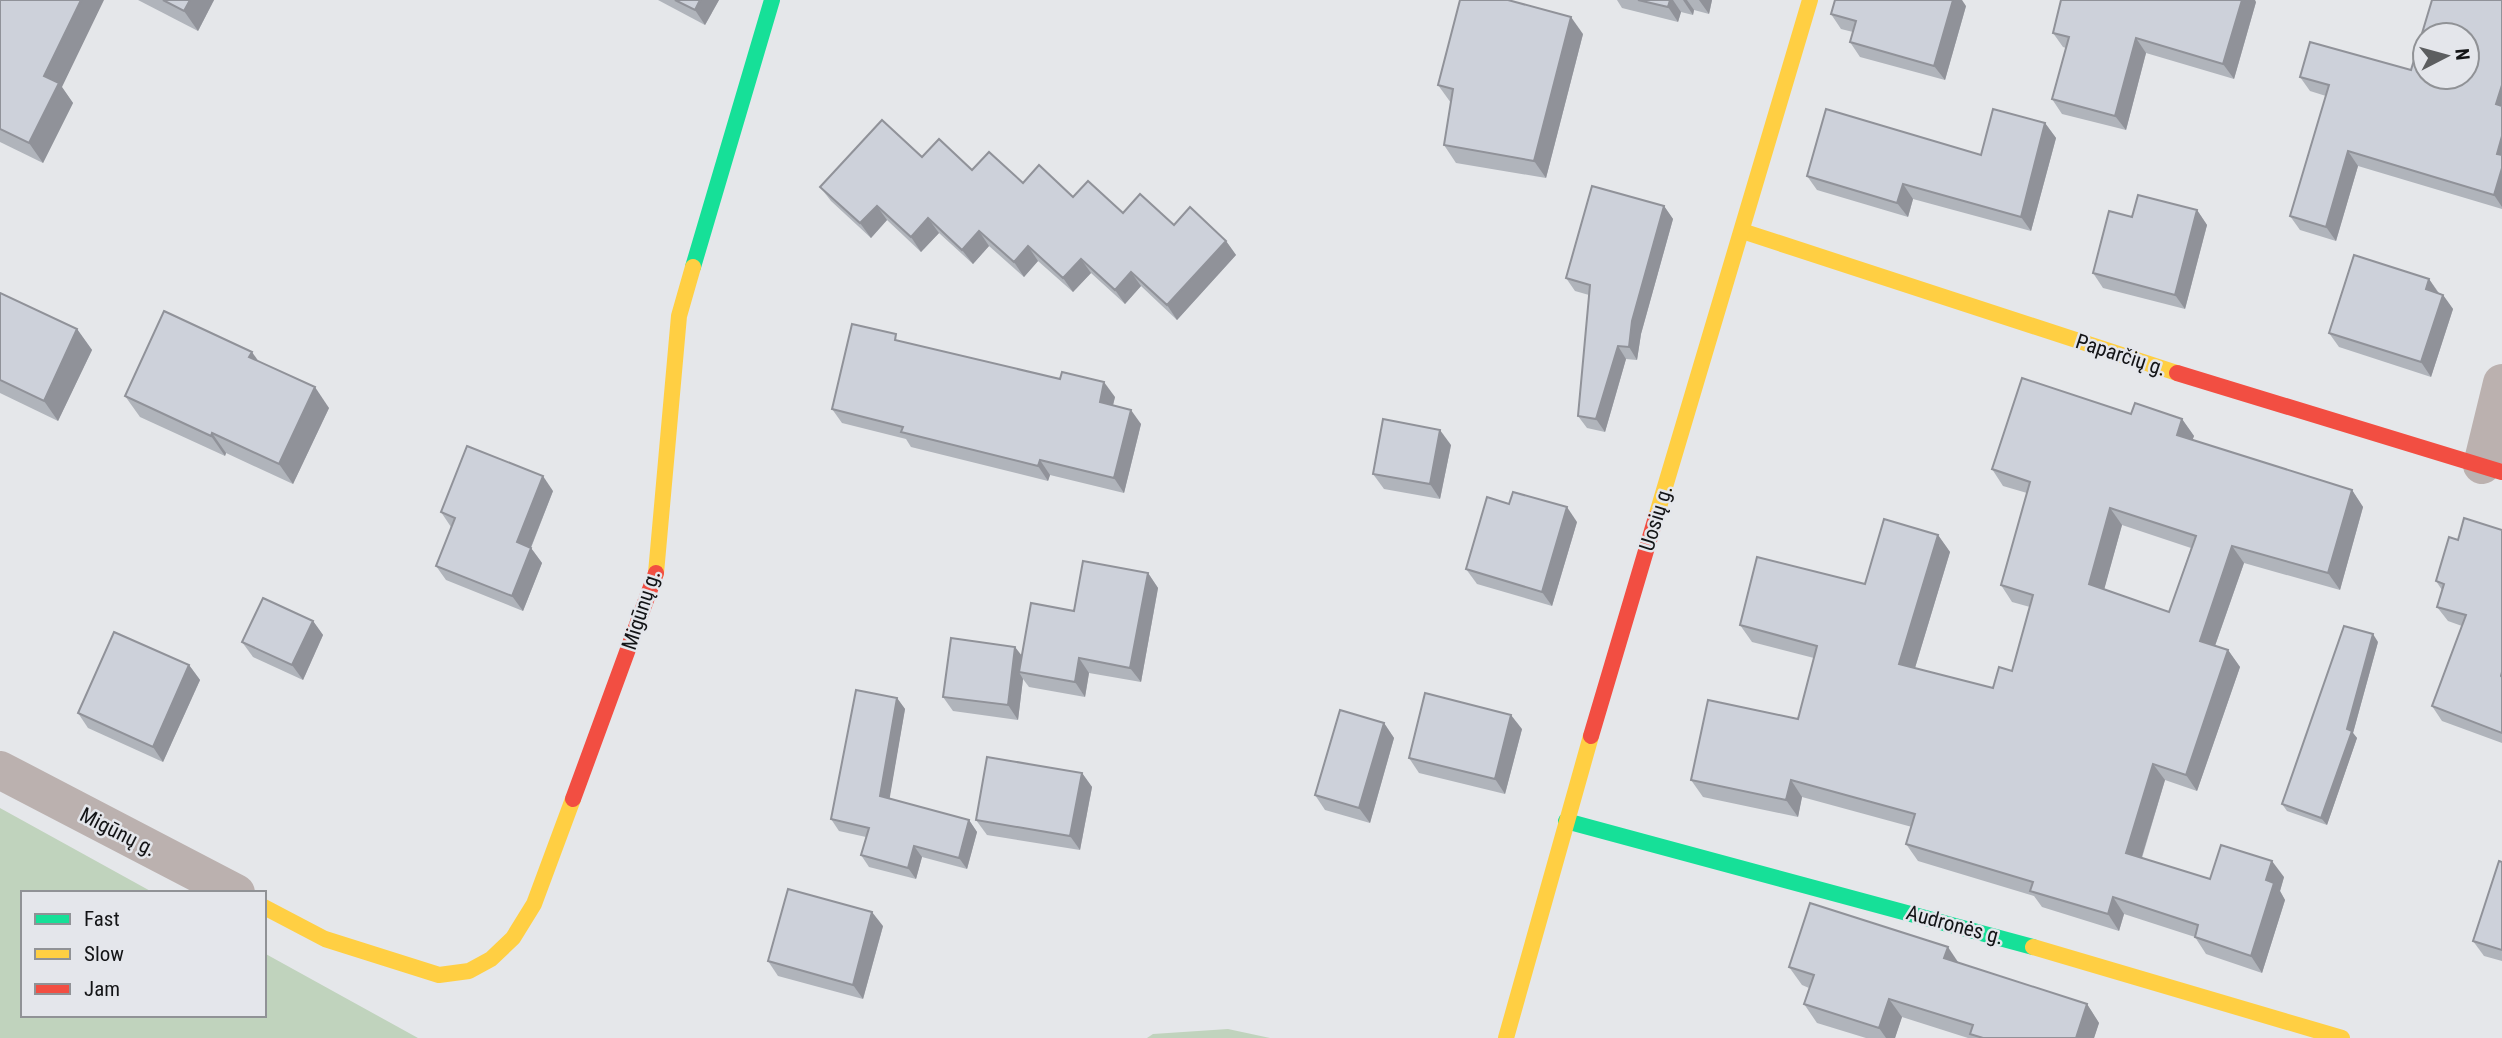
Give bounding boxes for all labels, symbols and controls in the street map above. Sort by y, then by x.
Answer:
north arrow [2411,21,2481,91]
text: N [2450,47,2474,61]
street label: Paparčių g. [2073,329,2169,381]
street label: Uosių g. [1635,482,1677,554]
street label: Migūnų g. [617,567,665,653]
street label: Migūnų g. [76,803,160,861]
legend [21,891,266,1017]
street label: Audronės g. [1904,901,2006,949]
text: Fast [84,907,120,931]
text: Slow [84,942,124,966]
text: Jam [84,977,120,1001]

